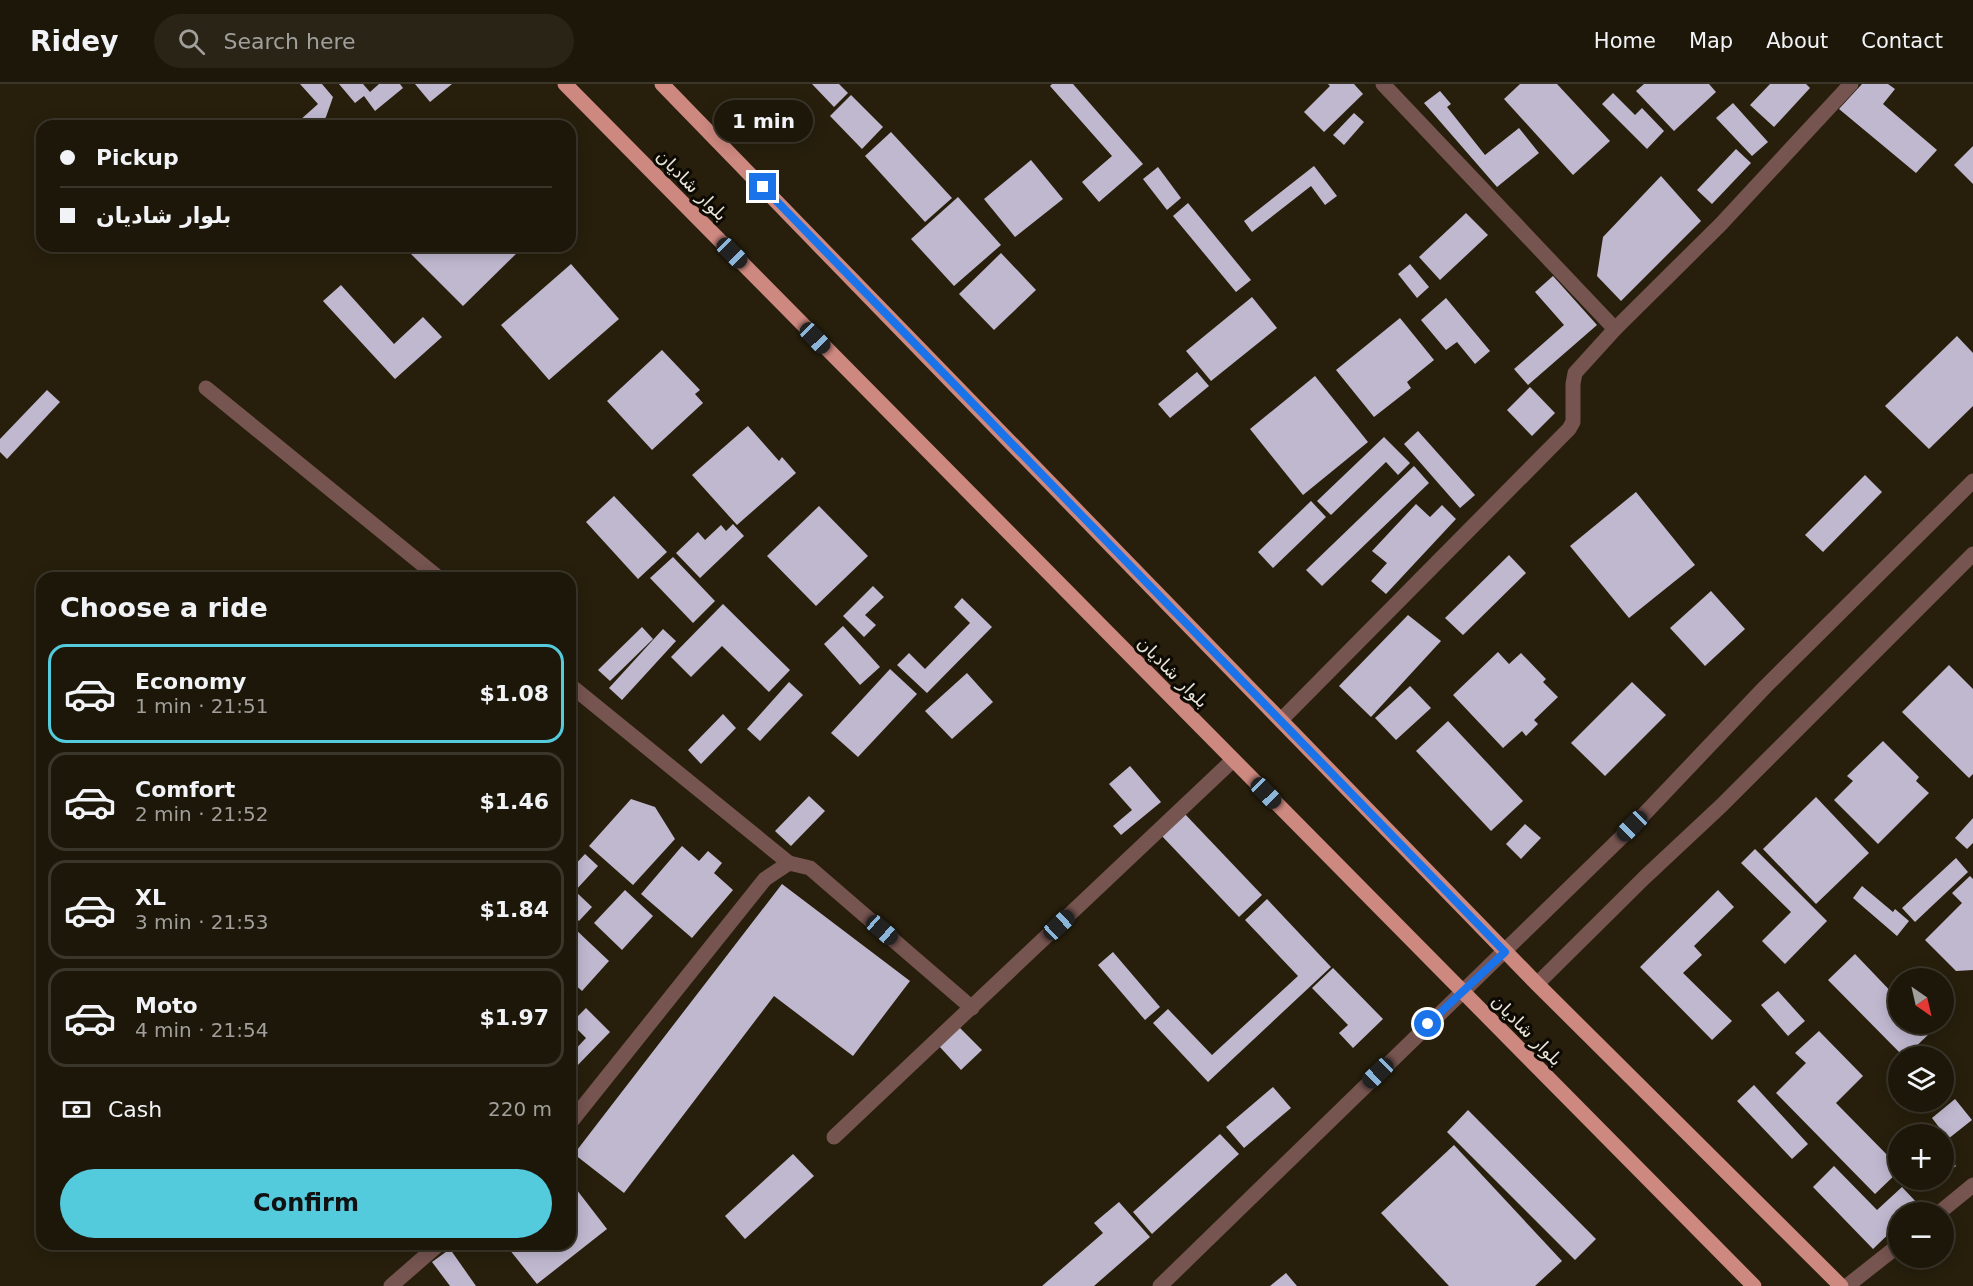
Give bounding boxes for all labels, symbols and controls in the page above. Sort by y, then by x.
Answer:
search box [154,14,574,68]
text: Ridey [30,25,118,58]
icon: search [175,25,208,58]
text: Search here [223,29,356,54]
text: Home [1594,29,1656,53]
text: Map [1689,29,1733,53]
text: About [1766,29,1828,53]
text: Contact [1861,29,1943,53]
callout: 1 min [714,100,813,142]
text: 1 min [732,109,795,133]
text: Pickup [96,145,179,170]
street label: بلوار شادیان [651,145,732,226]
route end [749,173,776,200]
text: بلوار شادیان [96,203,231,228]
car [713,234,751,272]
car [796,319,834,357]
text: Choose a ride [60,592,268,623]
street label: بلوار شادیان [1132,632,1213,713]
icon: car [63,667,117,721]
text: Economy [135,669,246,694]
text: $1.08 [479,681,549,706]
text: 1 min · 21:51 [135,694,269,718]
car [1247,774,1285,812]
icon: car [63,775,117,829]
text: Comfort [135,777,235,802]
text: $1.46 [479,789,549,814]
text: 2 min · 21:52 [135,802,269,826]
car [1613,807,1651,845]
icon: car [63,883,117,937]
text: XL [135,885,166,910]
text: $1.84 [479,897,549,922]
car [1040,906,1078,944]
text: 3 min · 21:53 [135,910,269,934]
car [863,911,901,949]
north arrow [1888,968,1954,1034]
map controls [1888,968,1954,1268]
street label: بلوار شادیان [1486,990,1567,1071]
icon: car [63,991,117,1045]
text: Moto [135,993,198,1018]
text: $1.97 [479,1005,549,1030]
route start [1414,1010,1441,1037]
text: 4 min · 21:54 [135,1018,269,1042]
button: layers [1888,1046,1954,1112]
car [1359,1054,1397,1092]
icon: cash [60,1093,93,1126]
text: Cash [108,1097,162,1122]
text: 220 m [488,1097,552,1121]
button: + [1888,1124,1954,1190]
button: Confirm [60,1169,552,1238]
button: − [1888,1202,1954,1268]

